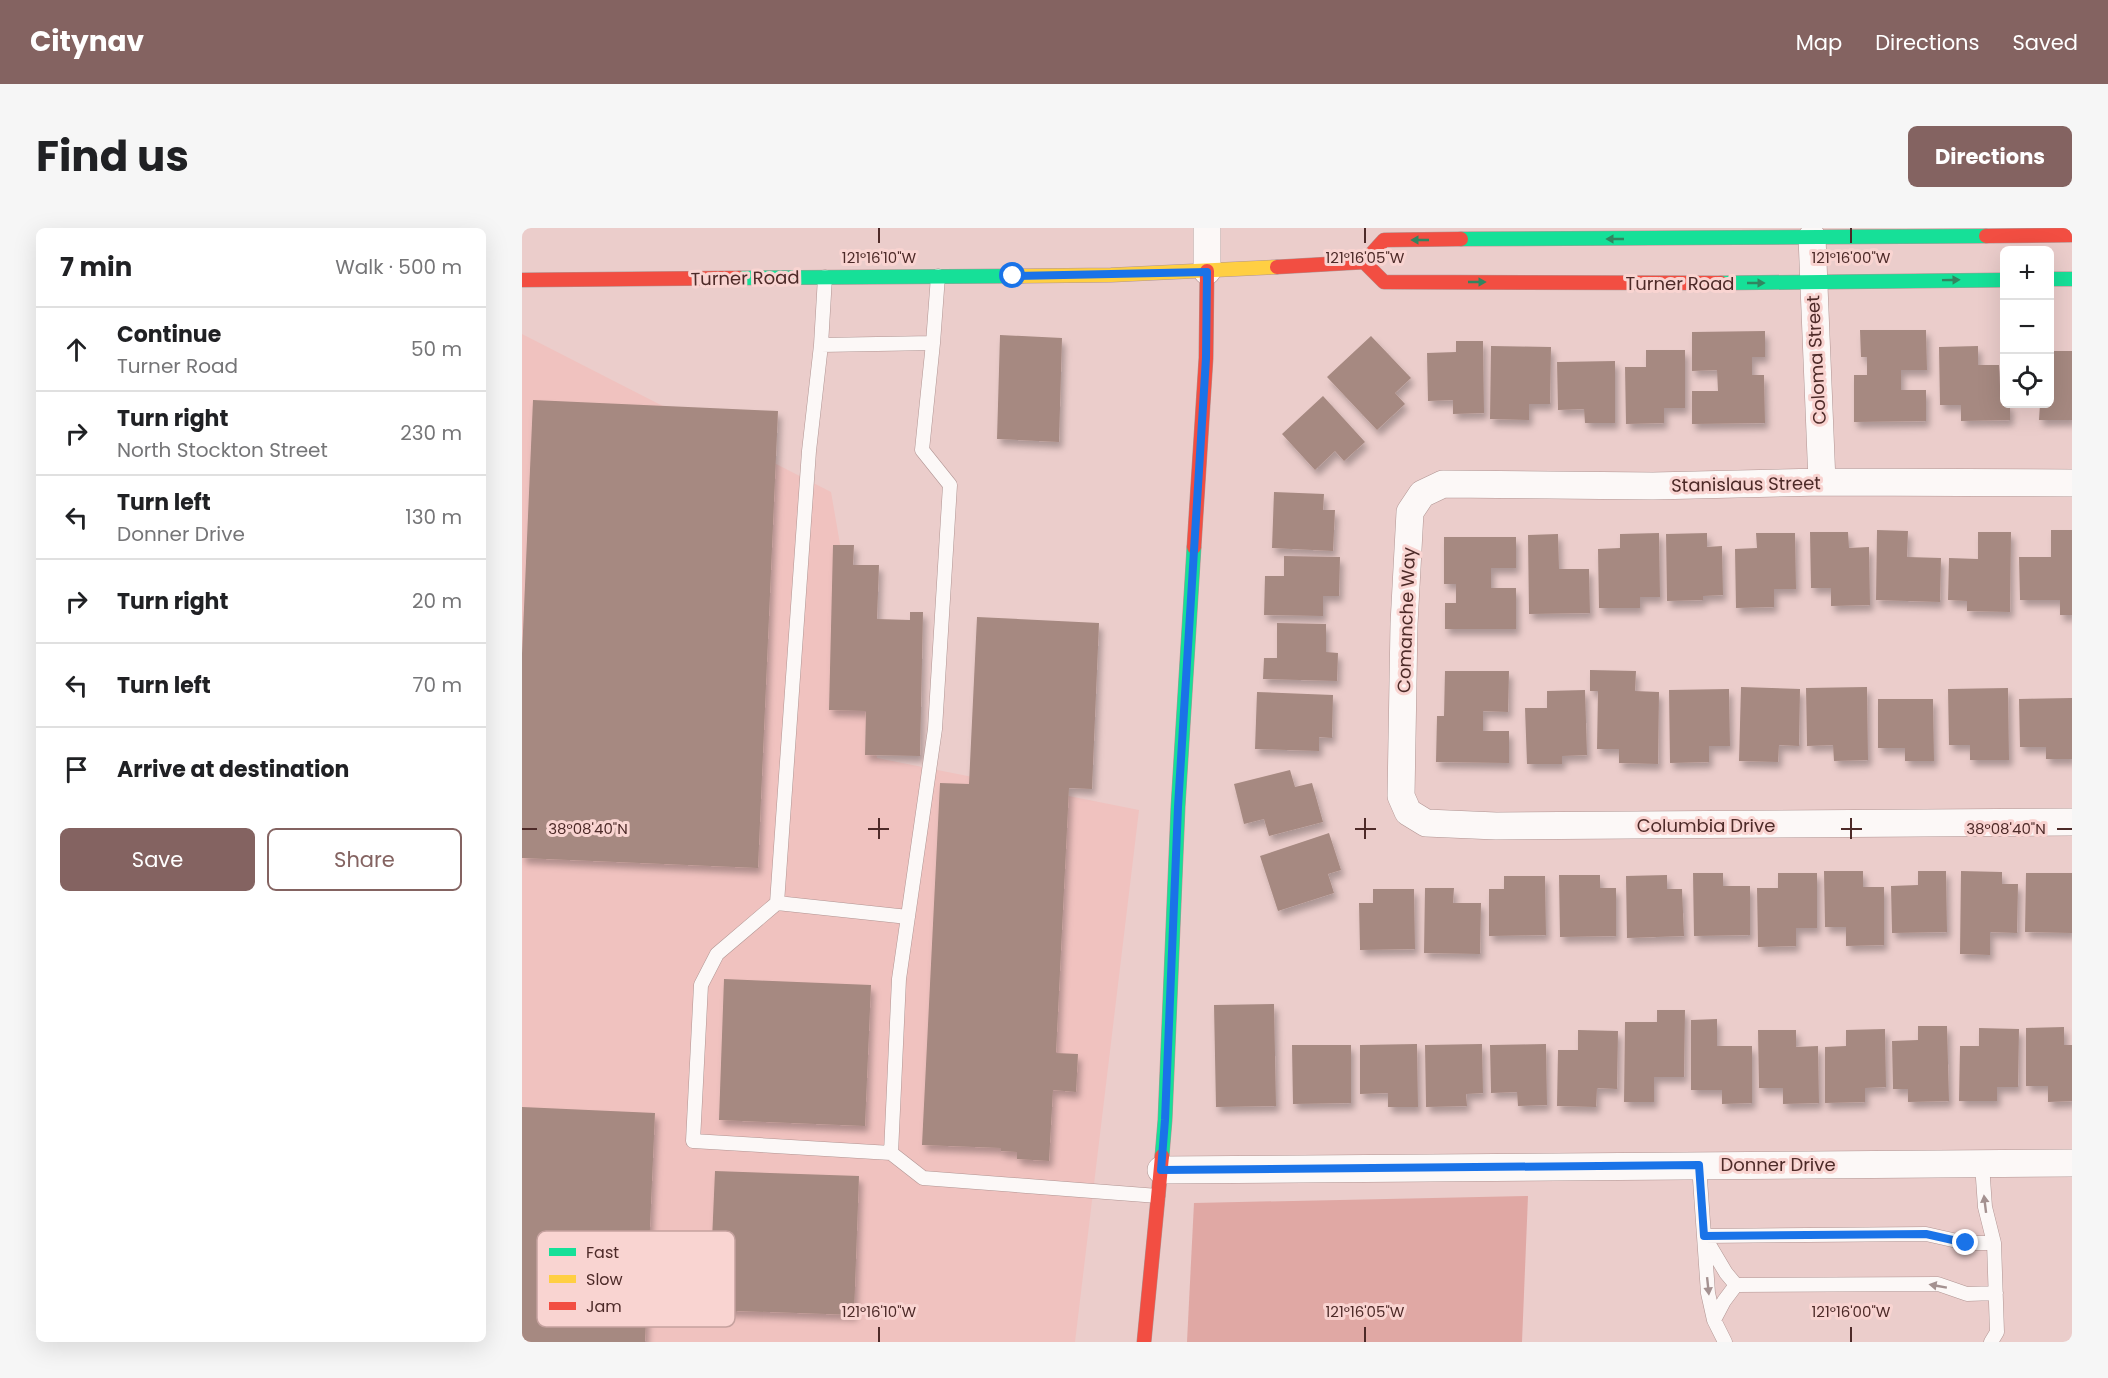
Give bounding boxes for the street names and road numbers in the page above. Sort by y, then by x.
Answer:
street label: Turner Road [690,265,800,291]
street label: Turner Road [1626,271,1734,296]
street label: Coloma Street [1800,295,1832,425]
street label: Stanislaus Street [1671,470,1821,498]
street label: Comanche Way [1391,547,1421,693]
street label: Columbia Drive [1637,813,1775,838]
street label: Donner Drive [1720,1152,1836,1177]

